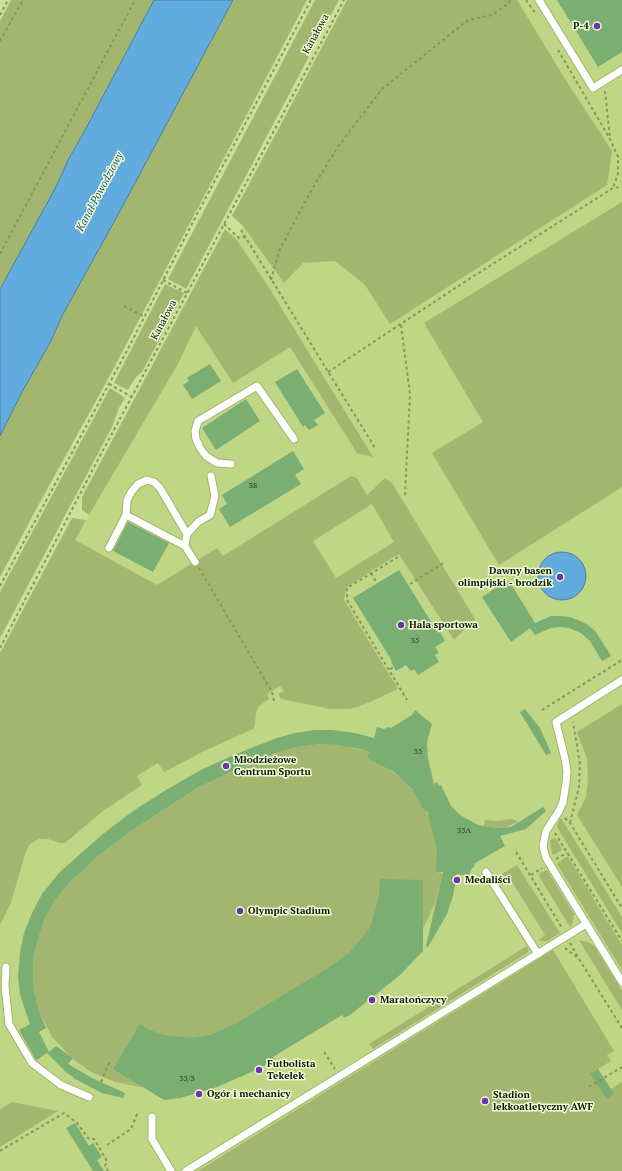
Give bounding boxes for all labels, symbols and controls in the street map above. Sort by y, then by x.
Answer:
street label: Kanałowa [300,12,332,56]
place label: P-4 [573,20,589,32]
marker: P-4 [592,21,602,31]
water label: Kanał Powodziowy [74,150,126,234]
street label: Kanałowa [148,298,180,342]
house number: 38 [249,481,257,491]
place label: Dawny basen olimpijski - brodzik [458,565,552,588]
marker: Dawny basen olimpijski - brodzik [555,572,565,582]
place label: Hala sportowa [409,619,478,631]
marker: Hala sportowa [396,620,406,630]
house number: 35 [411,636,419,646]
house number: 35 [414,747,422,757]
place label: Młodzieżowe Centrum Sportu [234,754,311,778]
marker: Młodzieżowe Centrum Sportu [221,761,231,771]
house number: 35A [457,826,471,836]
place label: Medaliści [465,874,511,886]
marker: Medaliści [452,875,462,885]
place label: Olympic Stadium [248,905,330,917]
marker: Olympic Stadium [235,906,245,916]
place label: Maratończycy [380,994,446,1006]
marker: Maratończycy [367,995,377,1005]
place label: Futbolista Tekelek [267,1058,315,1082]
marker: Futbolista Tekelek [254,1065,264,1075]
house number: 35/3 [179,1074,195,1084]
place label: Ogór i mechanicy [207,1088,290,1100]
marker: Ogór i mechanicy [194,1089,204,1099]
place label: Stadion lekkoatletyczny AWF [493,1089,593,1112]
marker: Stadion lekkoatletyczny AWF [480,1096,490,1106]

